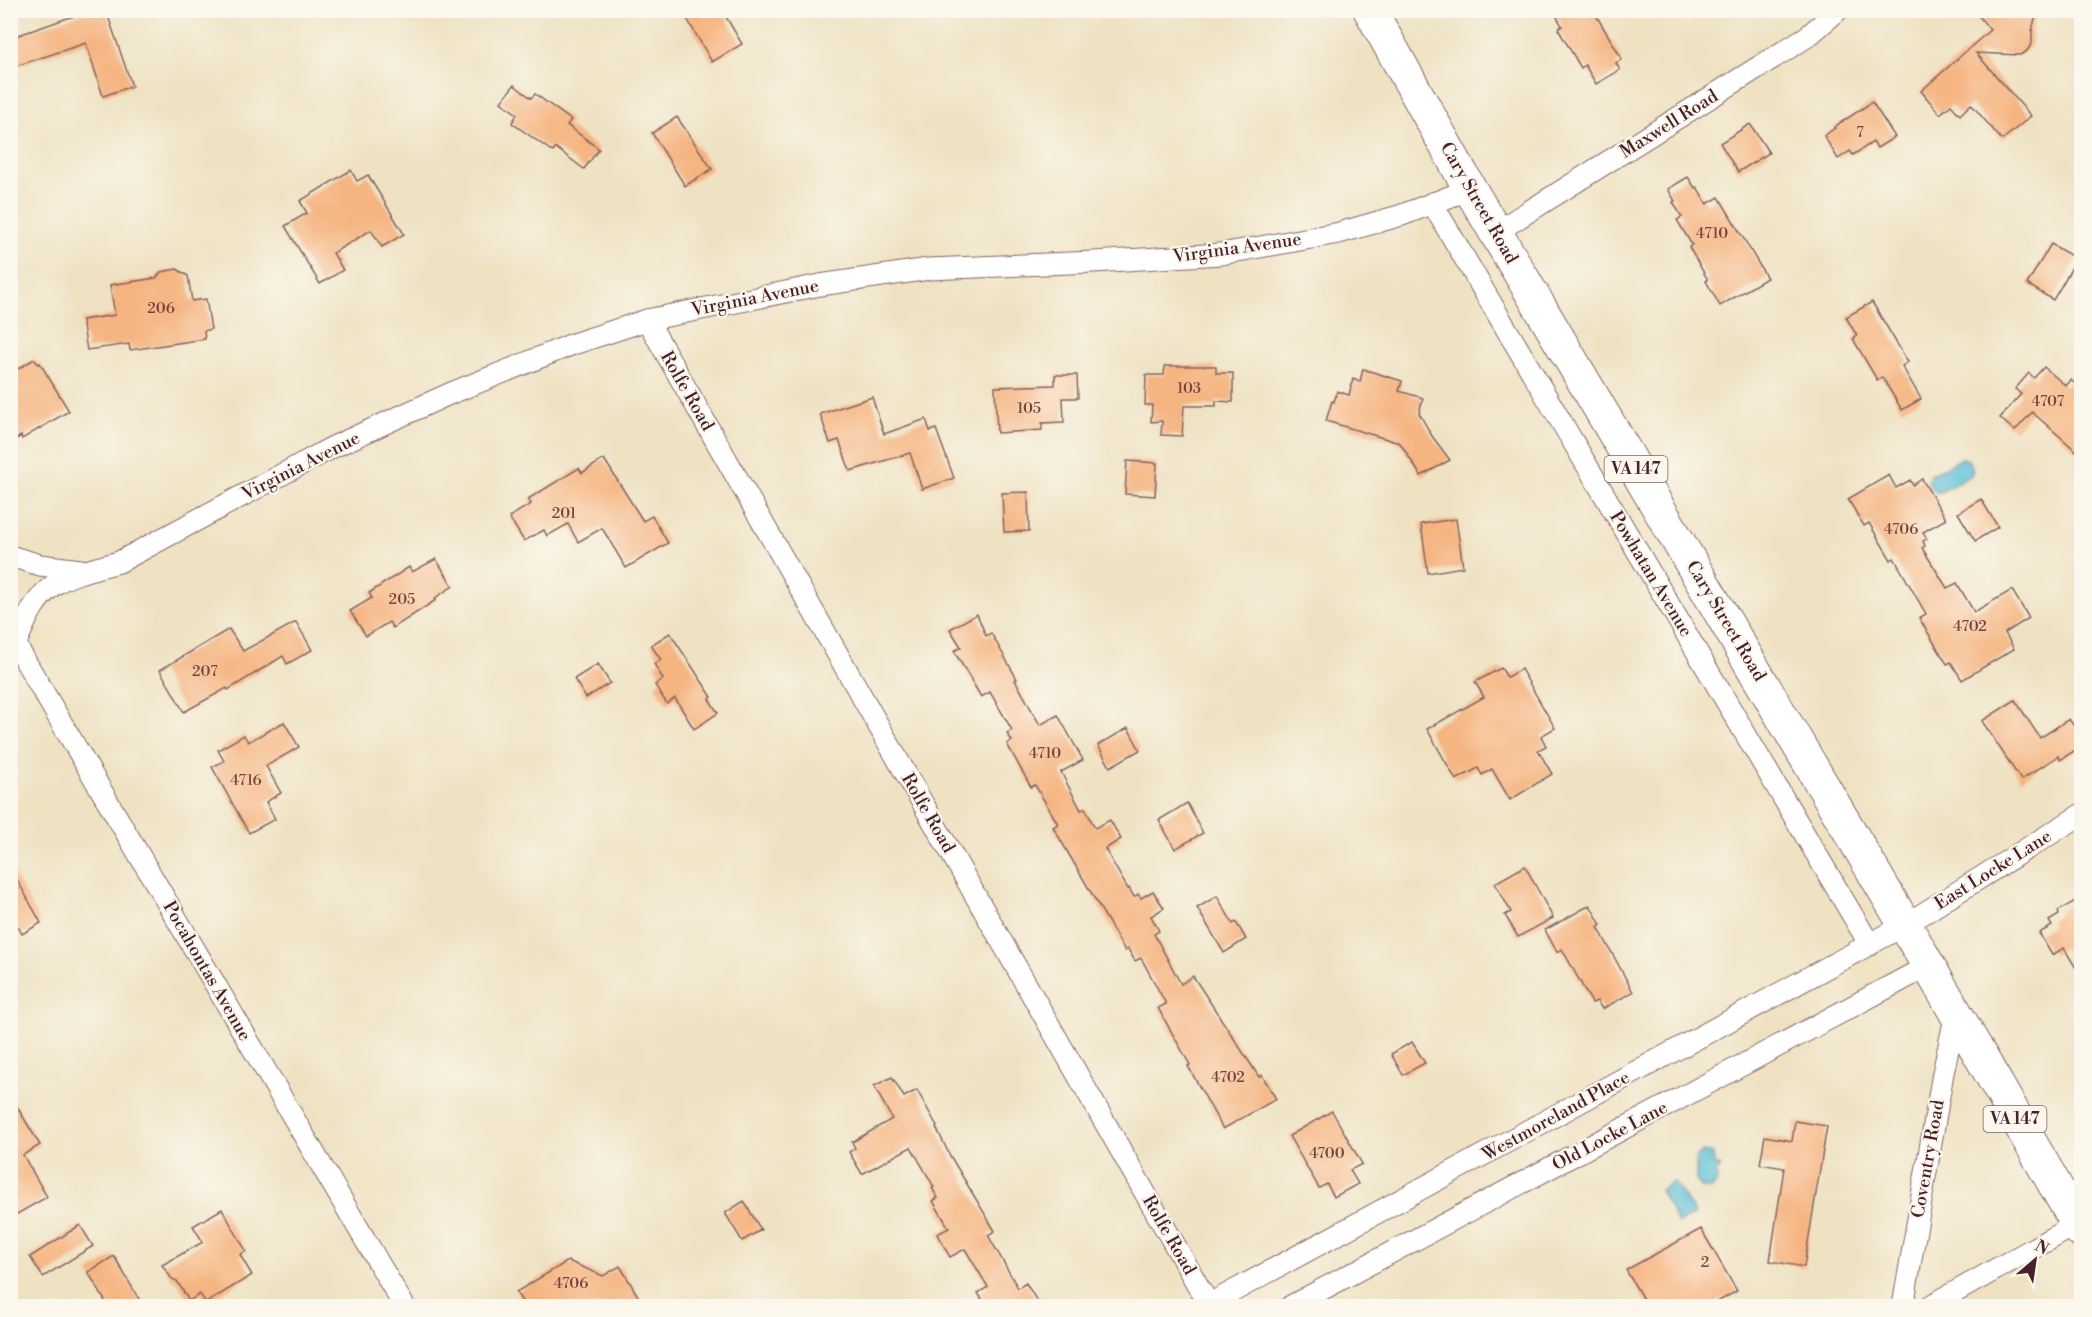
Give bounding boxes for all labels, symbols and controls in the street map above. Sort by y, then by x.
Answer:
street label: Maxwell Road [1616,84,1723,163]
house number: 7 [1856,123,1864,142]
street label: Cary Street Road [1435,138,1524,269]
house number: 4710 [1696,224,1728,243]
street label: Virginia Avenue [1170,228,1303,269]
street label: Virginia Avenue [688,274,821,322]
house number: 206 [147,299,175,318]
street label: Rolfe Road [655,347,719,436]
house number: 103 [1177,379,1201,398]
house number: 4707 [2032,392,2065,411]
house number: 105 [1017,399,1041,418]
street label: Virginia Avenue [237,426,364,506]
road number: VA 147 [1604,456,1668,482]
house number: 201 [552,504,577,523]
street label: Powhatan Avenue [1604,507,1698,641]
house number: 4706 [1884,520,1918,539]
street label: Cary Street Road [1681,556,1771,686]
house number: 205 [389,590,415,609]
house number: 4702 [1953,617,1987,636]
house number: 207 [192,662,218,681]
house number: 4710 [1029,744,1061,763]
street label: Rolfe Road [896,769,960,858]
house number: 4716 [230,771,262,790]
street label: East Locke Lane [1930,825,2056,915]
street label: Pocahontas Avenue [158,897,256,1045]
street label: Westmoreland Place [1477,1066,1634,1167]
house number: 4702 [1211,1068,1245,1087]
street label: Old Locke Lane [1548,1096,1672,1176]
street label: Coventry Road [1906,1097,1950,1220]
road number: VA 147 [1984,1106,2046,1132]
house number: 4700 [1309,1144,1345,1163]
street label: Rolfe Road [1137,1191,1201,1280]
north arrow [2005,1230,2065,1290]
text: N [2031,1236,2052,1260]
house number: 2 [1701,1253,1709,1272]
house number: 4706 [554,1274,588,1293]

